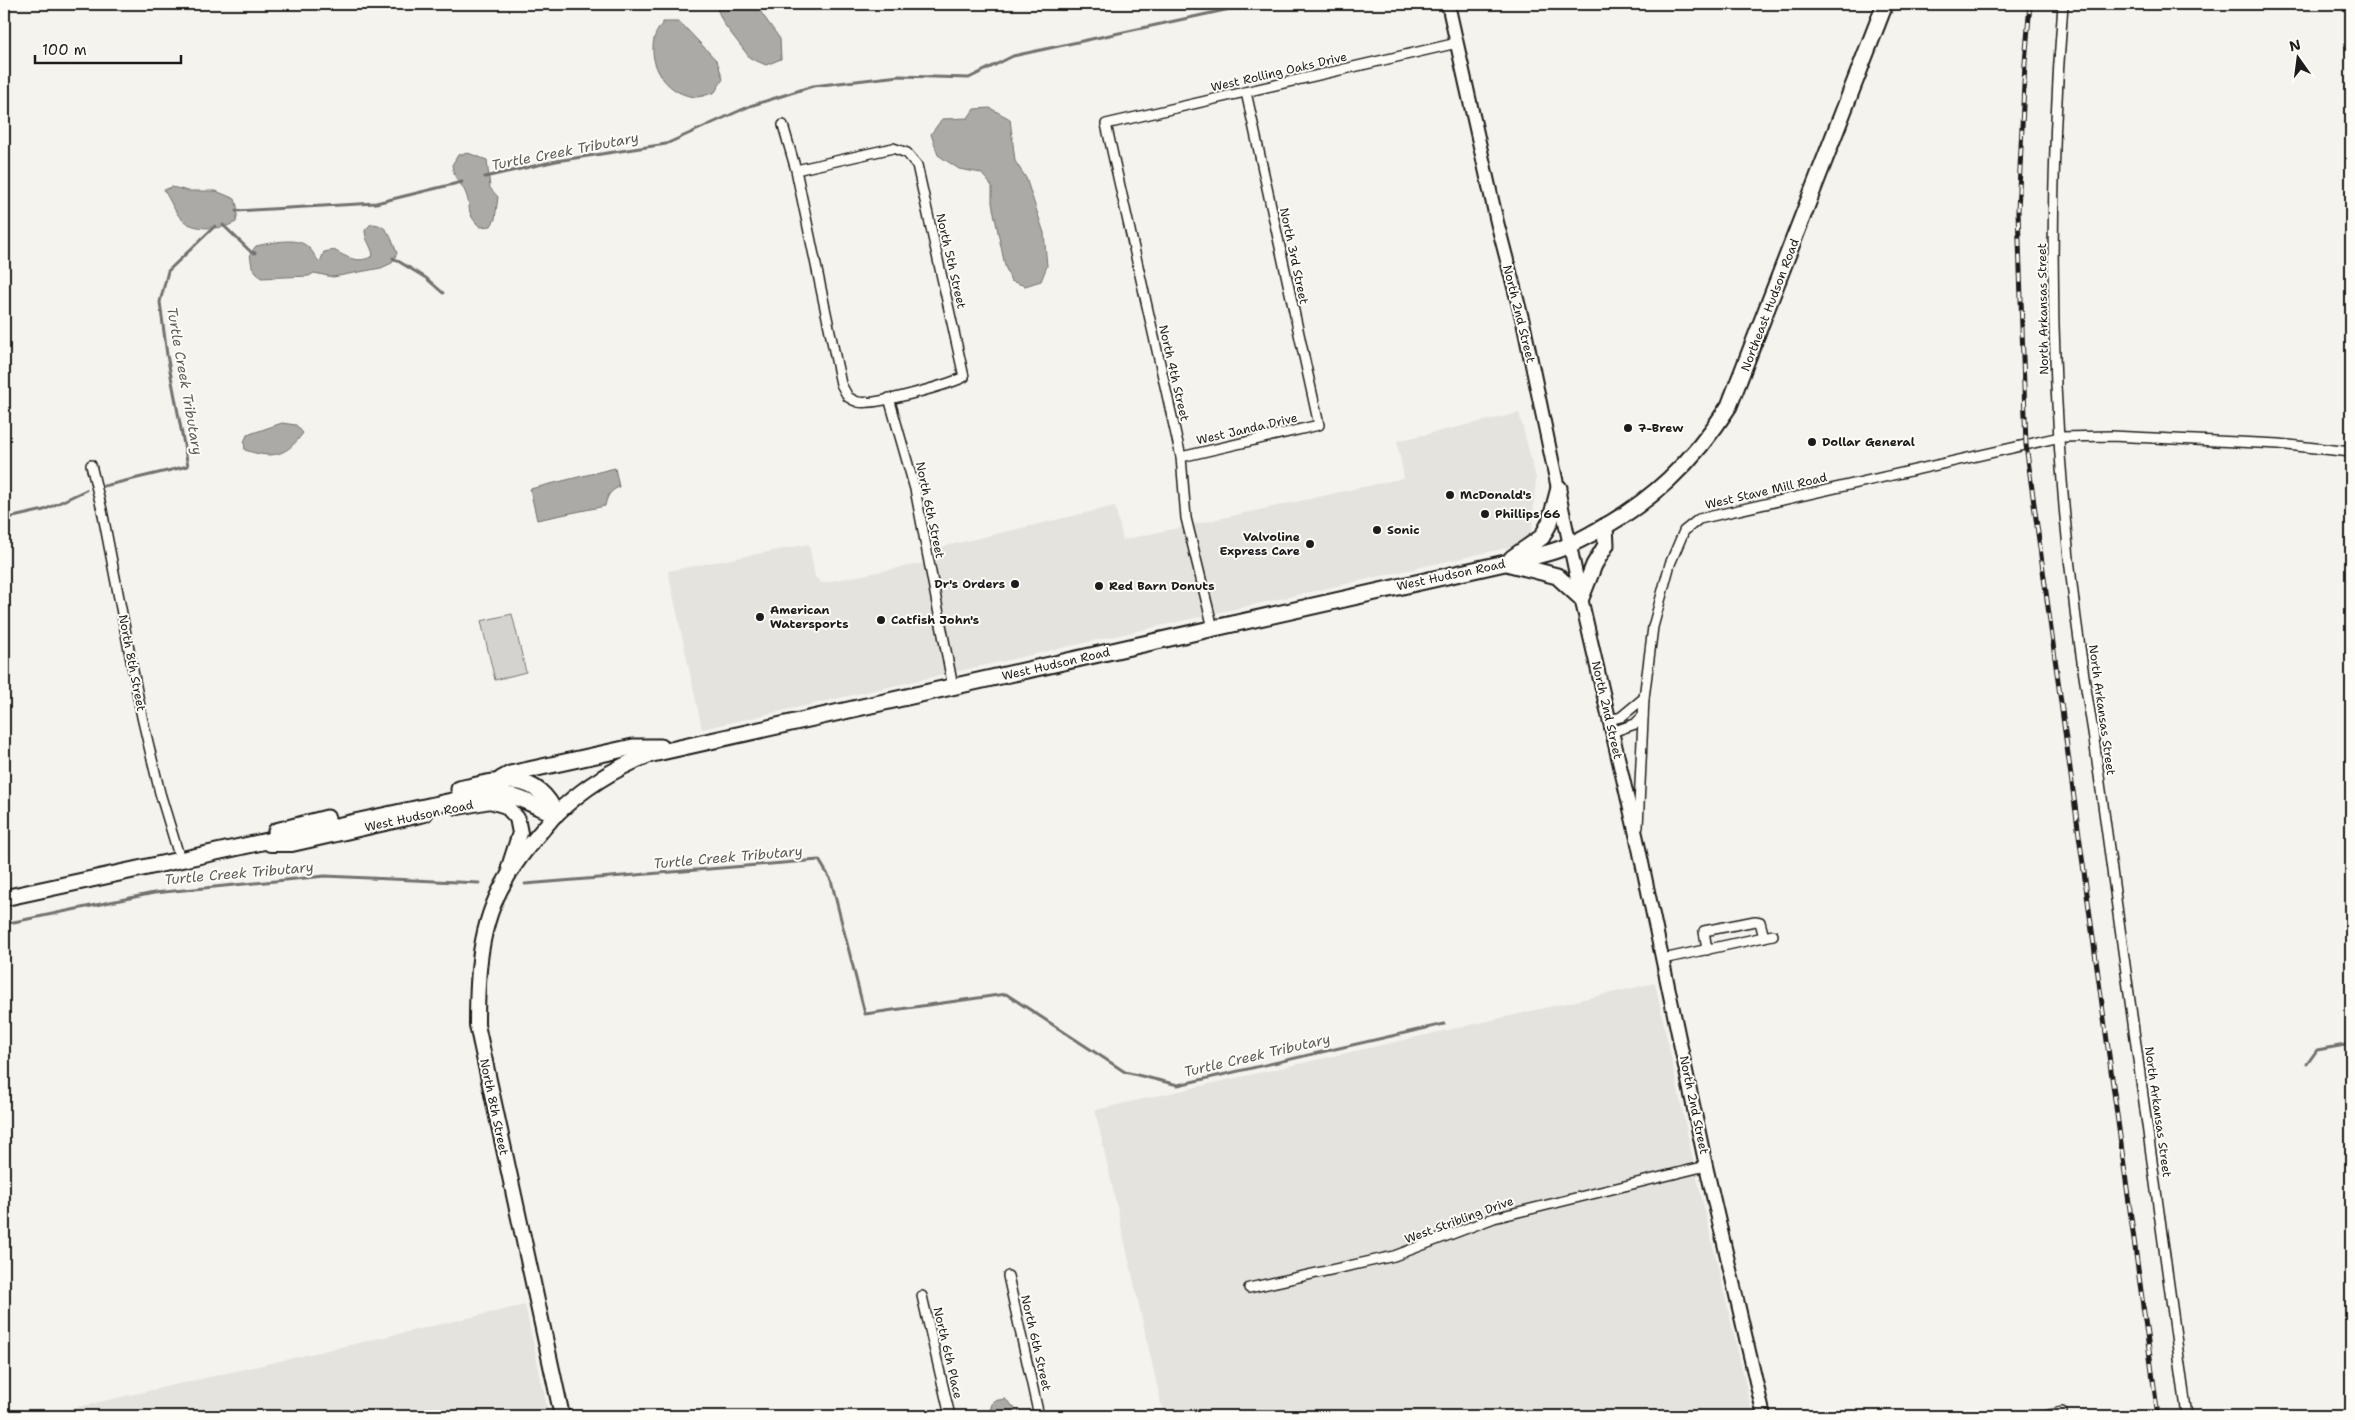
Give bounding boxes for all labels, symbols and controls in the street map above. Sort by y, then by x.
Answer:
scale bar [35,32,181,64]
north arrow [2272,32,2322,82]
text: N [2287,35,2302,55]
text: 100 m [42,40,87,60]
street label: West Rolling Oaks Drive [1209,49,1349,95]
water label: Turtle Creek Tributary [490,128,640,174]
street label: North 3rd Street [1276,206,1312,306]
street label: North 5th Street [932,212,970,310]
street label: Northeast Hudson Road [1737,236,1803,374]
street label: North Arkansas Street [2034,243,2052,375]
street label: North 2nd Street [1499,263,1539,365]
water label: Turtle Creek Tributary [163,306,207,456]
street label: North 4th Street [1155,323,1193,423]
street label: West Janda Drive [1195,410,1299,448]
place label: 7-Brew [1638,420,1683,436]
marker: 7-Brew [1622,422,1634,434]
place label: Dollar General [1822,434,1915,450]
marker: Dollar General [1806,436,1818,448]
street label: North 6th Street [912,460,948,560]
street label: West Stave Mill Road [1703,469,1829,513]
place label: McDonald's [1460,487,1532,503]
marker: McDonald's [1444,489,1456,501]
place label: Phillips 66 [1495,506,1561,522]
marker: Phillips 66 [1479,508,1491,520]
place label: Sonic [1387,522,1420,538]
marker: Sonic [1371,524,1383,536]
place label: Valvoline Express Care [1219,529,1300,559]
marker: Valvoline Express Care [1304,538,1316,550]
street label: West Hudson Road [1395,556,1507,594]
place label: Dr's Orders [934,576,1005,592]
marker: Dr's Orders [1009,578,1021,590]
place label: Red Barn Donuts [1109,578,1215,594]
marker: Red Barn Donuts [1093,580,1105,592]
place label: American Watersports [770,602,848,632]
marker: American Watersports [754,611,766,623]
place label: Catfish John's [891,612,979,628]
street label: North 8th Street [115,613,149,713]
marker: Catfish John's [875,614,887,626]
street label: West Hudson Road [1000,644,1112,684]
street label: North Arkansas Street [2085,644,2119,776]
street label: North 2nd Street [1588,659,1626,761]
street label: West Hudson Road [363,797,475,835]
water label: Turtle Creek Tributary [653,842,803,872]
water label: Turtle Creek Tributary [164,858,314,888]
water label: Turtle Creek Tributary [1182,1029,1332,1081]
street label: North Arkansas Street [2141,1046,2175,1178]
street label: North 2nd Street [1676,1054,1712,1156]
street label: North 8th Street [476,1057,512,1157]
street label: West Stribling Drive [1402,1193,1516,1247]
street label: North 6th Street [1017,1293,1055,1393]
street label: North 6th Place [930,1306,966,1401]

